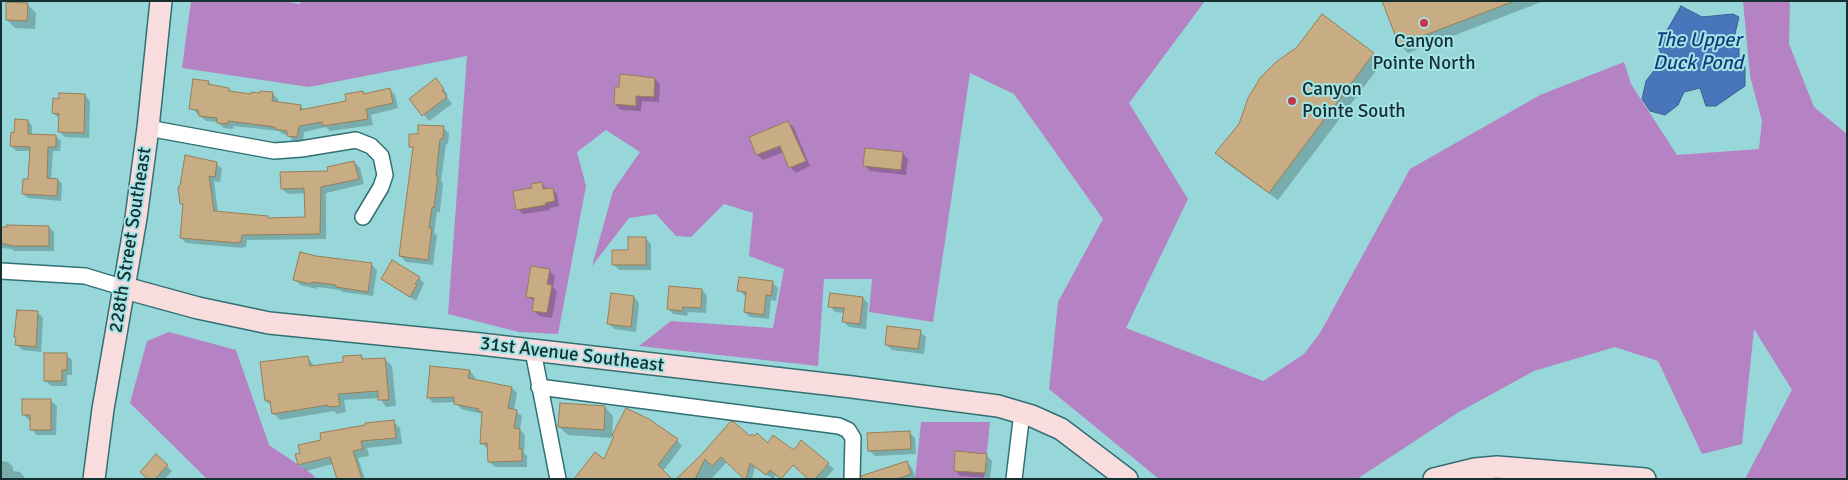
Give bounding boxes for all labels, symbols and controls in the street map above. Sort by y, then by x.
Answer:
marker: Canyon Pointe North [1418,17,1430,29]
water label: The Upper Duck Pond [1653,29,1743,76]
place label: Canyon Pointe North [1373,31,1475,75]
place label: Canyon Pointe South [1302,79,1406,123]
marker: Canyon Pointe South [1286,95,1298,107]
street label: 228th Street Southeast [105,146,157,334]
street label: 31st Avenue Southeast [479,332,665,378]

